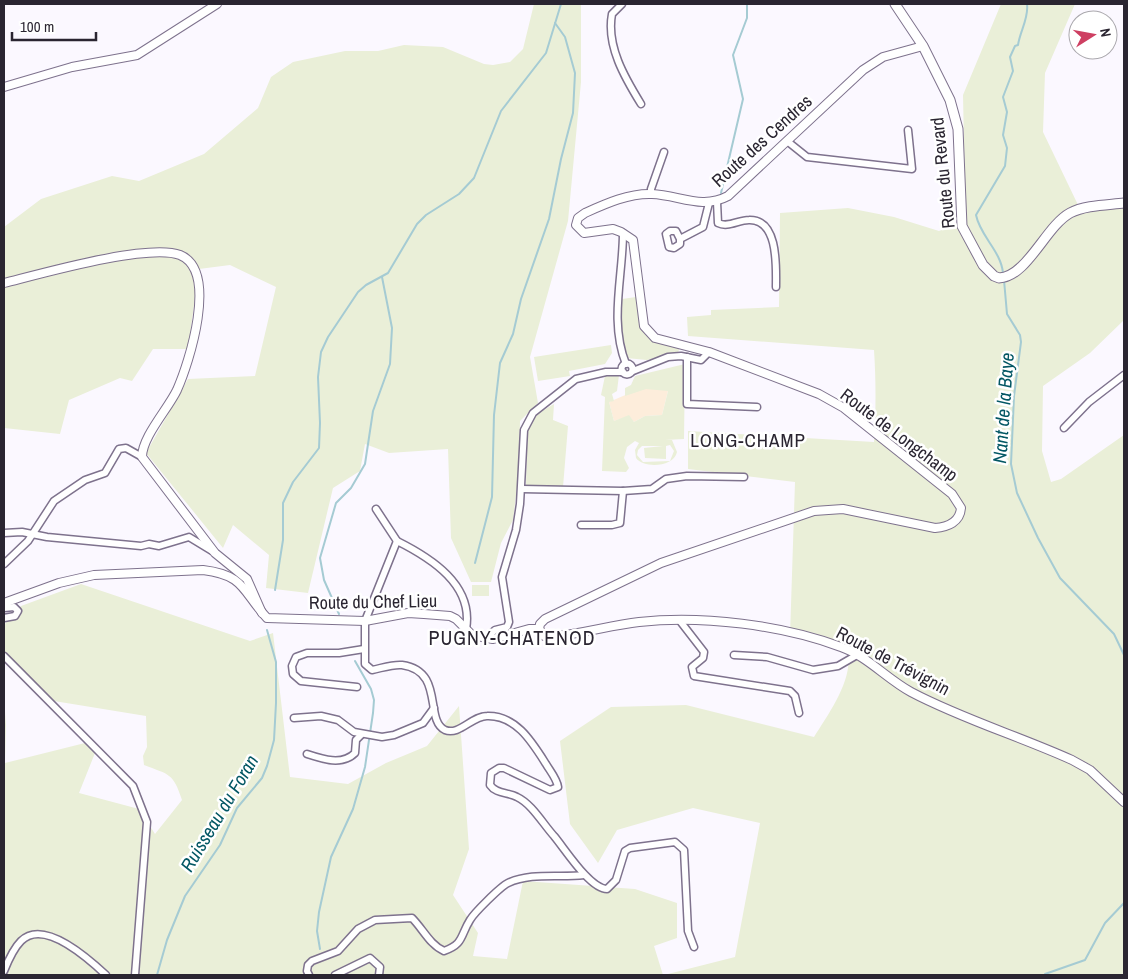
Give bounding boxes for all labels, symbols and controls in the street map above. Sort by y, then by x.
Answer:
scale bar [12,10,96,42]
north arrow [1068,10,1118,60]
text: 100 m [20,16,54,37]
text: N [1096,27,1115,38]
street label: Route des Cendres [706,89,817,192]
street label: Route du Revard [924,116,961,230]
water label: Nant de la Baye [986,352,1020,464]
street label: Route de Longchamp [835,382,963,487]
district label: LONG-CHAMP [690,427,806,453]
street label: Route du Chef Lieu [309,588,437,615]
street label: Route de Trévignin [832,620,955,701]
district label: PUGNY-CHATENOD [428,624,596,651]
water label: Ruisseau du Foran [174,750,264,876]

